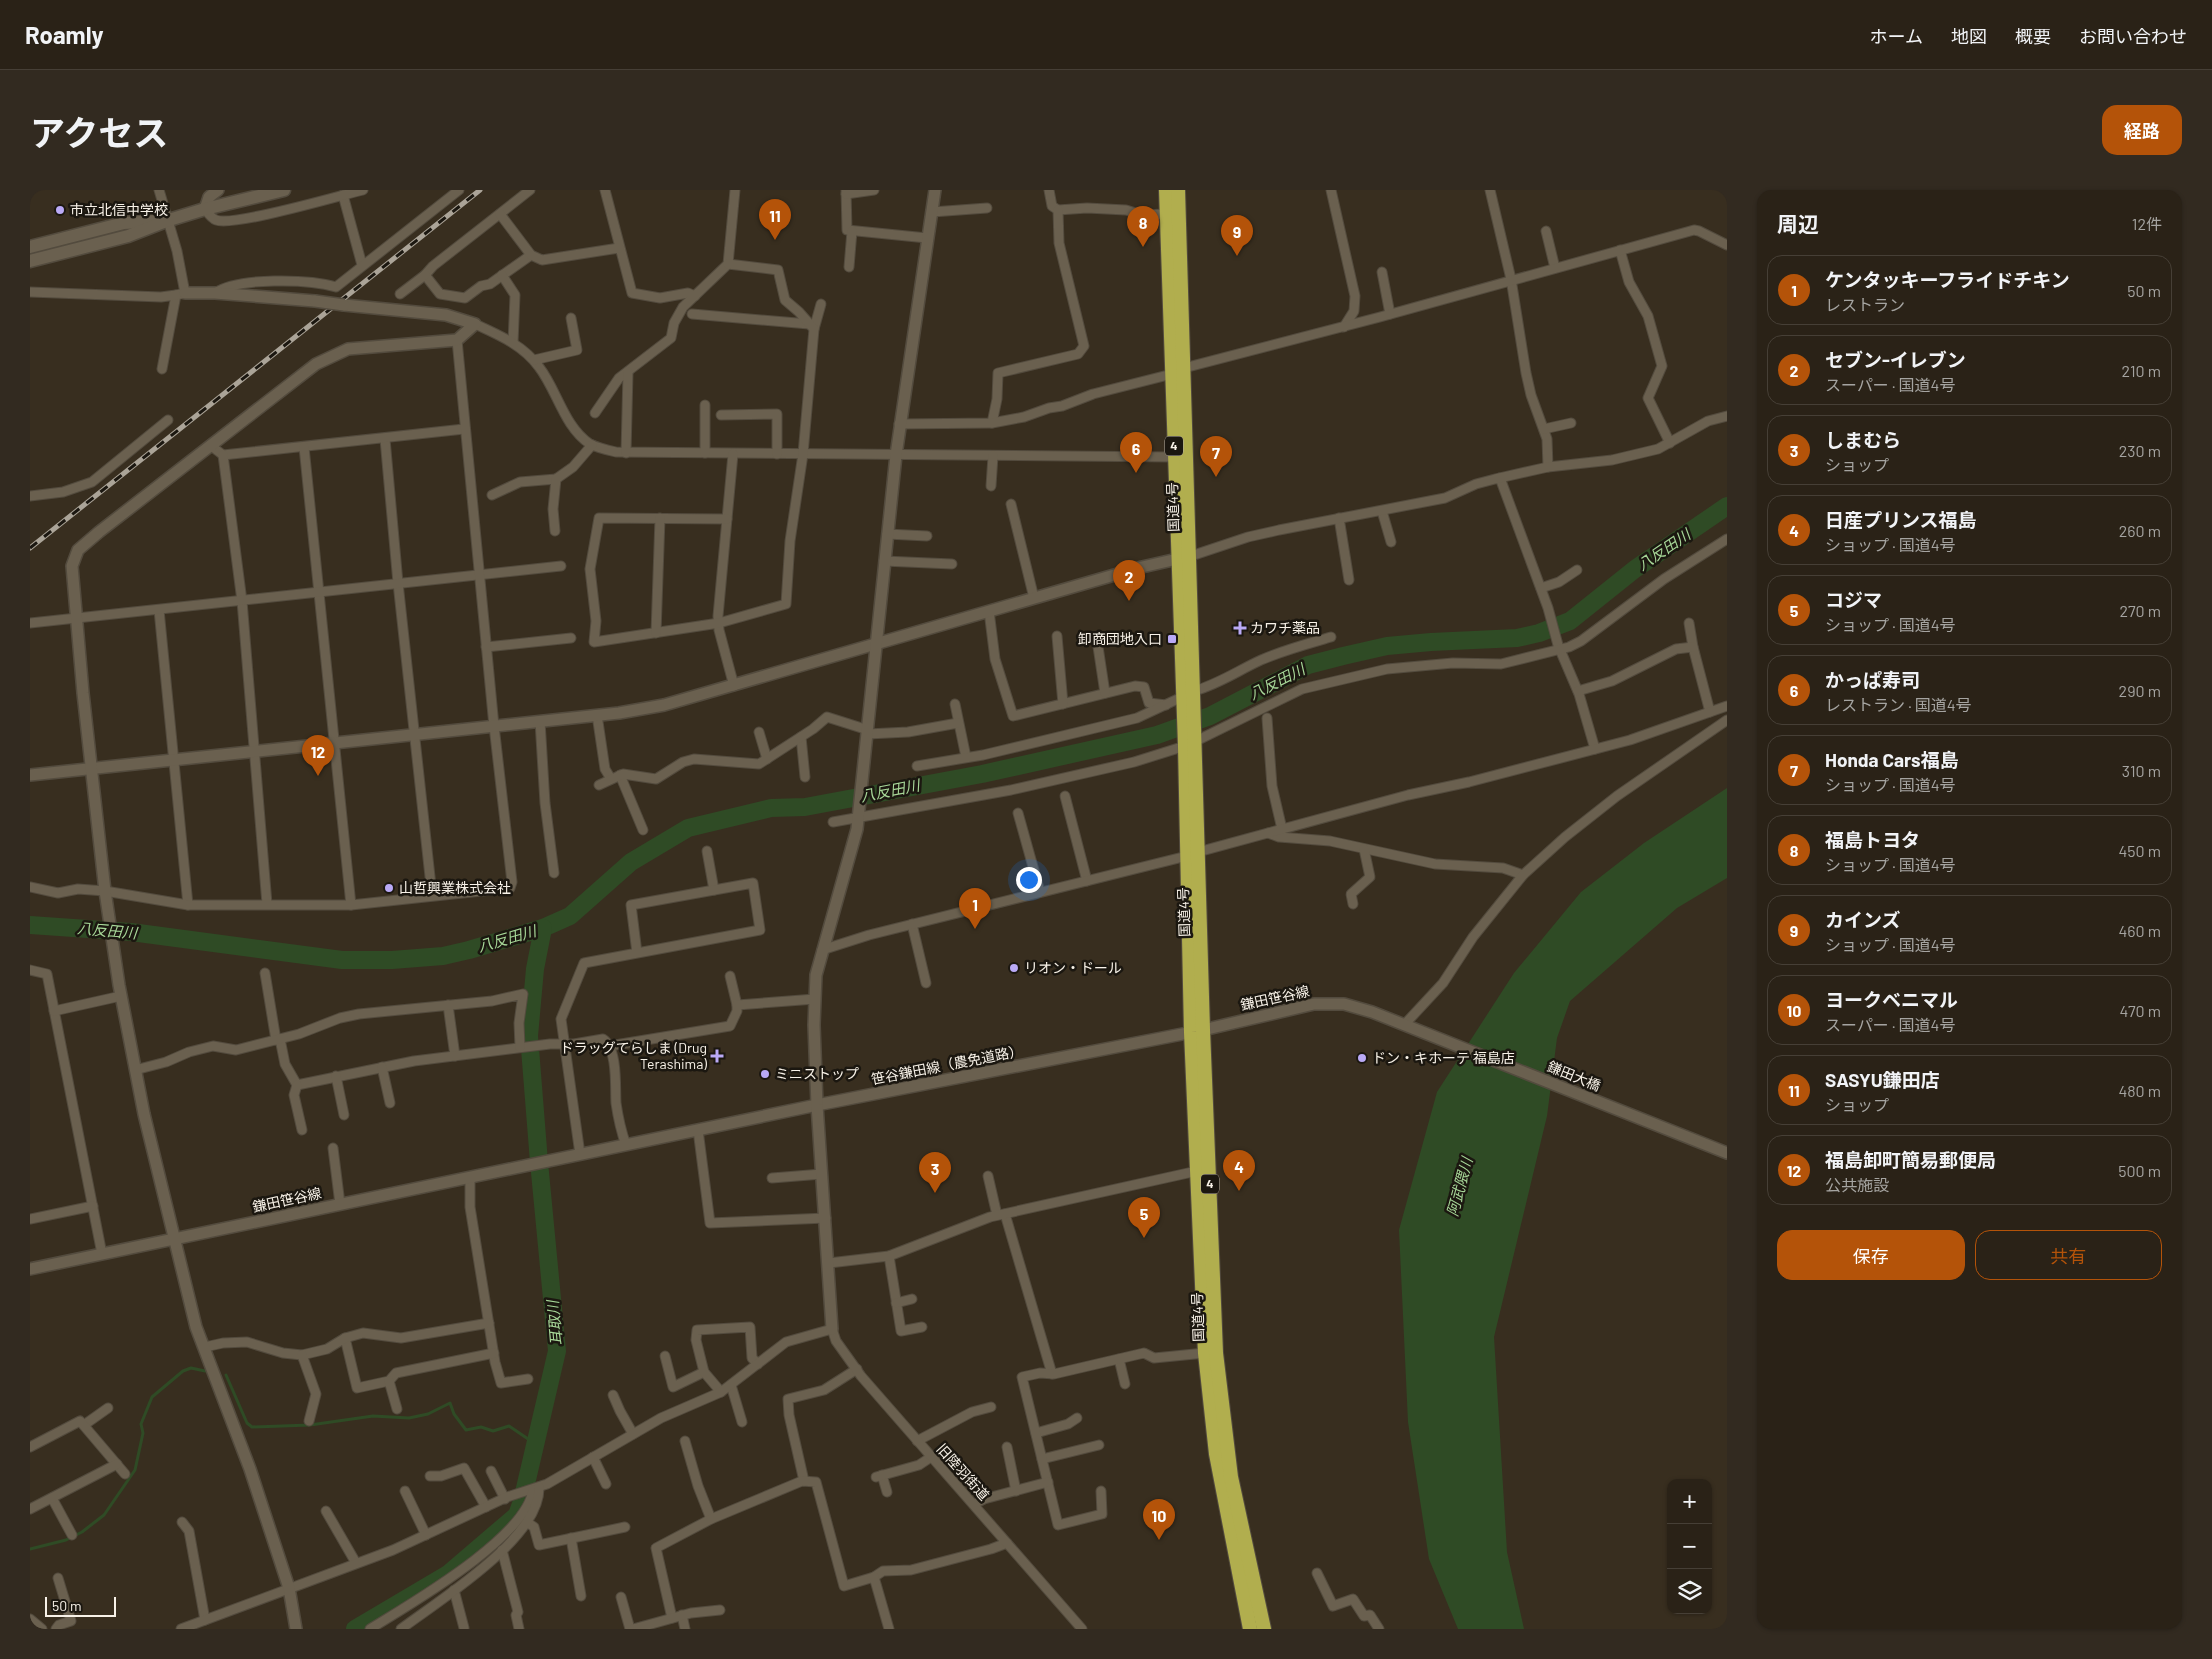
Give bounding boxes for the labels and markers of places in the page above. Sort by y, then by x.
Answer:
pin: 11 [759,199,791,240]
place label: 市立北信中学校 [70,201,168,218]
marker: 市立北信中学校 [54,204,66,216]
pin: 8 [1127,206,1159,247]
pin: 9 [1221,215,1253,256]
pin: 6 [1120,432,1152,473]
pin: 7 [1200,436,1232,477]
pin: 2 [1113,560,1145,601]
place label: カワチ薬品 [1250,619,1320,636]
marker: カワチ薬品 [1234,622,1246,634]
place label: 卸商団地入口 [1078,630,1162,647]
marker: 卸商団地入口 [1166,633,1178,645]
pin: 12 [302,735,334,776]
place label: 山哲興業株式会社 [399,879,511,896]
marker: 山哲興業株式会社 [383,882,395,894]
pin: 1 [959,888,991,929]
place label: リオン・ドール [1024,959,1122,976]
marker: リオン・ドール [1008,962,1020,974]
place label: ドラッグてらしま (Drug Terashima) [560,1039,707,1072]
place label: ドン・キホーテ 福島店 [1372,1049,1515,1066]
marker: ドラッグてらしま (Drug Terashima) [711,1050,723,1062]
marker: ドン・キホーテ 福島店 [1356,1052,1368,1064]
place label: ミニストップ [775,1065,859,1082]
marker: ミニストップ [759,1068,771,1080]
pin: 4 [1223,1150,1255,1191]
pin: 3 [919,1152,951,1193]
pin: 5 [1128,1197,1160,1238]
pin: 10 [1143,1499,1175,1540]

